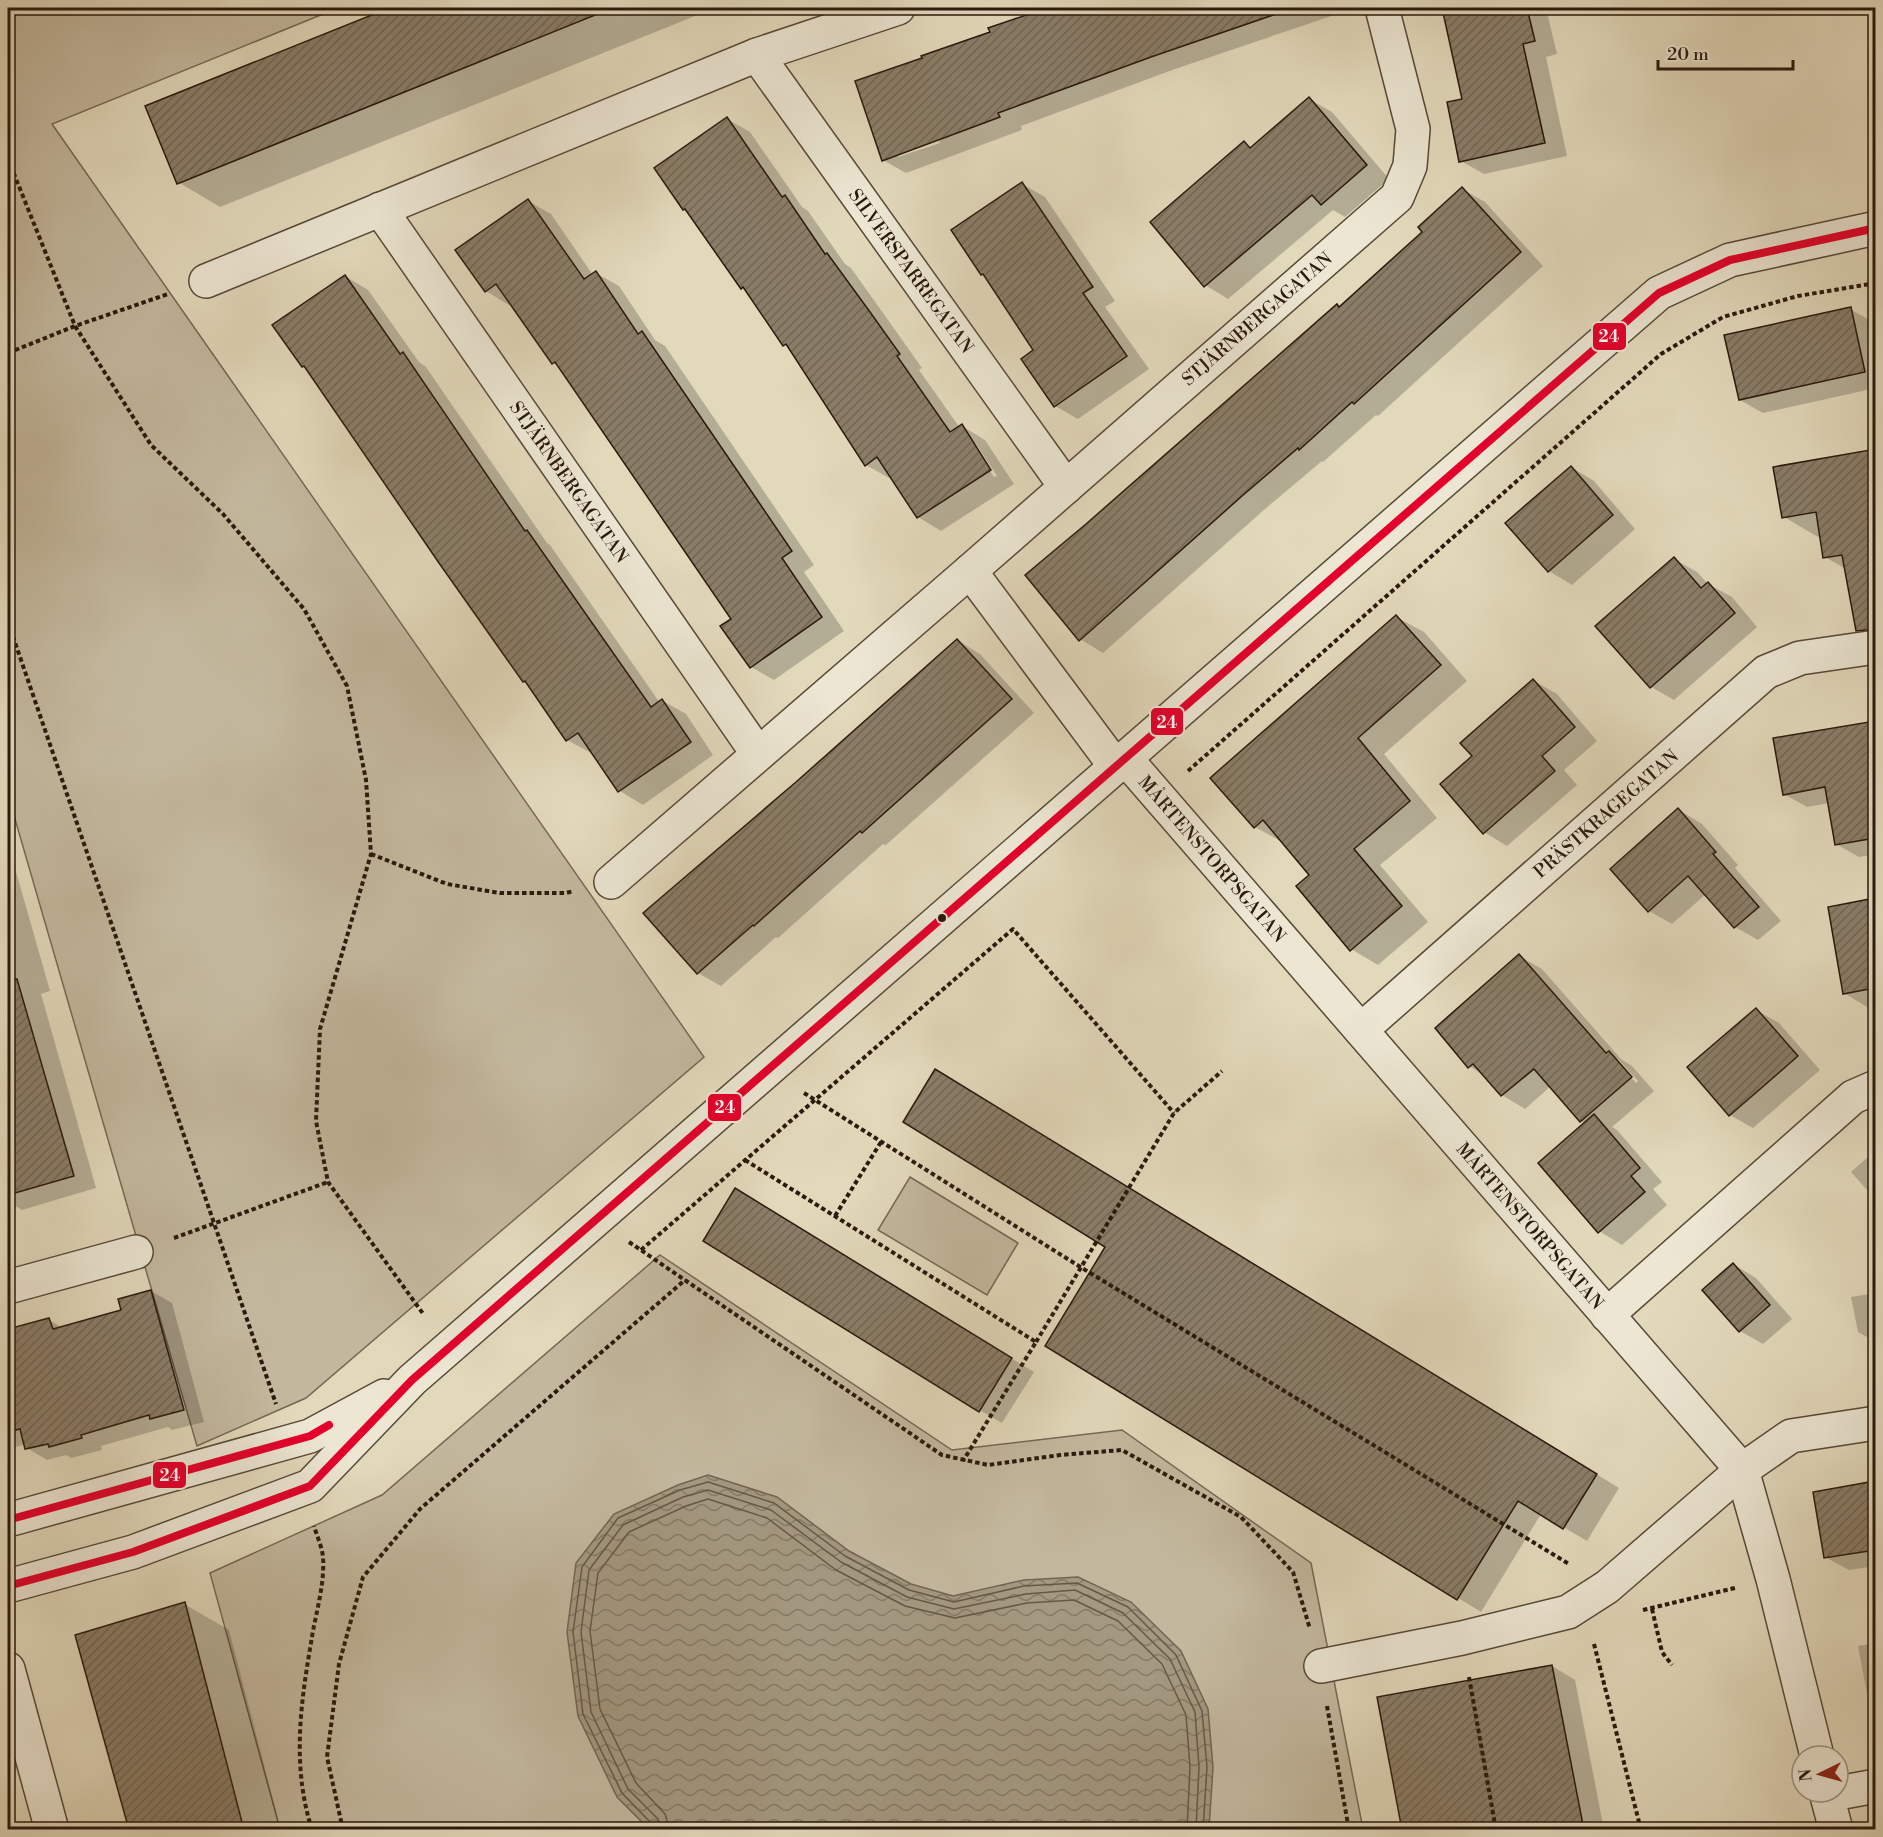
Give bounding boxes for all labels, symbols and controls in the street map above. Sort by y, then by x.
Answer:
scale bar [1658,33,1793,71]
text: 20 m [1667,43,1709,66]
street label: SILVERSPARREGATAN [843,184,978,359]
street label: STJÄRNBERGAGATAN [1177,247,1338,391]
line badge: 24 [1592,322,1627,351]
text: 24 [1599,327,1620,347]
street label: STJÄRNBERGAGATAN [504,397,633,568]
line badge: 24 [1150,707,1184,736]
text: 24 [1157,713,1178,733]
street label: PRÄSTKRAGEGATAN [1529,745,1684,884]
street label: MÅRTENSTORPSGATAN [1133,771,1291,948]
unlabelled marker [936,912,948,924]
line badge: 24 [707,1093,742,1122]
text: 24 [715,1098,736,1118]
street label: MÅRTENSTORPSGATAN [1451,1138,1609,1315]
line badge: 24 [152,1461,187,1489]
text: 24 [160,1466,181,1486]
north arrow [1790,1744,1850,1804]
text: N [1796,1768,1817,1782]

